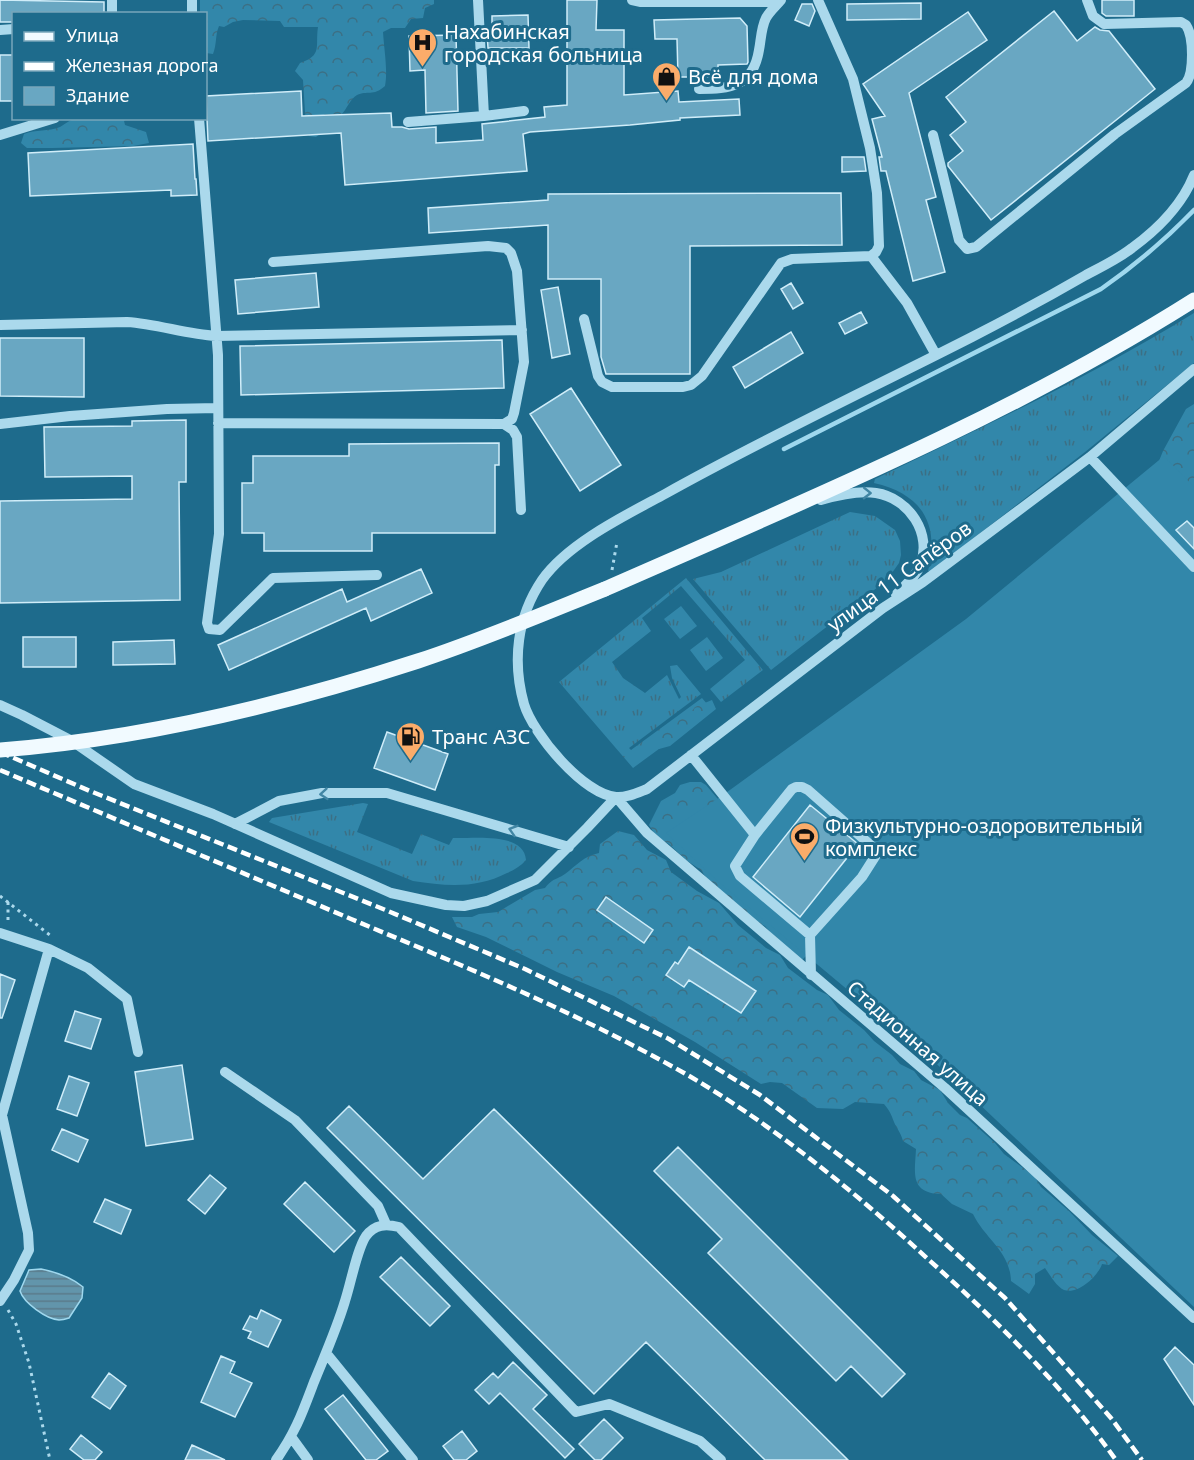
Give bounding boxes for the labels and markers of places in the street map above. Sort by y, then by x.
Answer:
place label: Нахабинская городская больница [444,18,643,68]
hospital icon: Нахабинская городская больница [407,26,439,68]
shop icon: Всё для дома [651,60,683,102]
place label: Всё для дома [688,63,819,90]
fuel station icon: Транс АЗС [395,720,427,762]
place label: Транс АЗС [432,723,530,750]
place label: Физкультурно-оздоровительный комплекс [825,812,1143,862]
sports icon: Физкультурно-оздоровительный комплекс [788,820,820,862]

